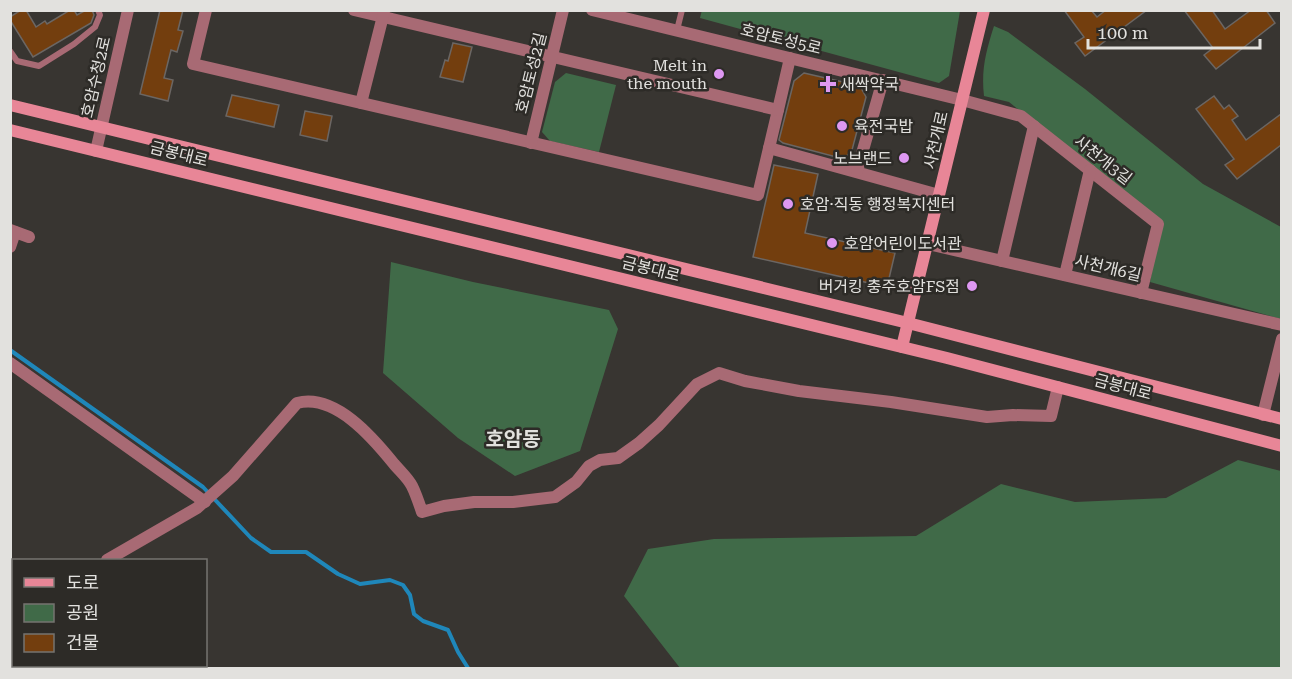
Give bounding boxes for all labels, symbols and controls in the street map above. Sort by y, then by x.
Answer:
scale bar [1088,12,1260,50]
street label: 호암토성5로 [739,20,824,58]
text: 100 m [1097,22,1148,43]
street label: 호암토성2길 [512,31,550,115]
street label: 호암수청2로 [77,34,115,119]
place label: Melt in the mouth [627,56,707,93]
marker: Melt in the mouth [712,67,726,81]
place label: 새싹약국 [840,75,899,94]
marker: 새싹약국 [821,77,835,91]
street label: 사천개로 [920,109,952,171]
place label: 육전국밥 [854,117,913,136]
marker: 육전국밥 [835,119,849,133]
street label: 사천개3길 [1070,132,1136,188]
street label: 금봉대로 [148,138,210,170]
place label: 노브랜드 [833,149,892,168]
marker: 노브랜드 [897,151,911,165]
place label: 호암·직동 행정복지센터 [800,195,955,214]
marker: 호암·직동 행정복지센터 [781,197,795,211]
place label: 호암어린이도서관 [844,234,962,253]
marker: 호암어린이도서관 [825,236,839,250]
street label: 사천개6길 [1073,251,1143,285]
street label: 금봉대로 [620,253,682,285]
place label: 버거킹 충주호암FS점 [819,277,960,296]
marker: 버거킹 충주호암FS점 [965,279,979,293]
street label: 금봉대로 [1092,370,1154,404]
district label: 호암동 [485,427,541,451]
legend [12,559,207,667]
text: 도로 [66,572,99,593]
text: 공원 [66,602,99,623]
text: 건물 [66,632,99,653]

